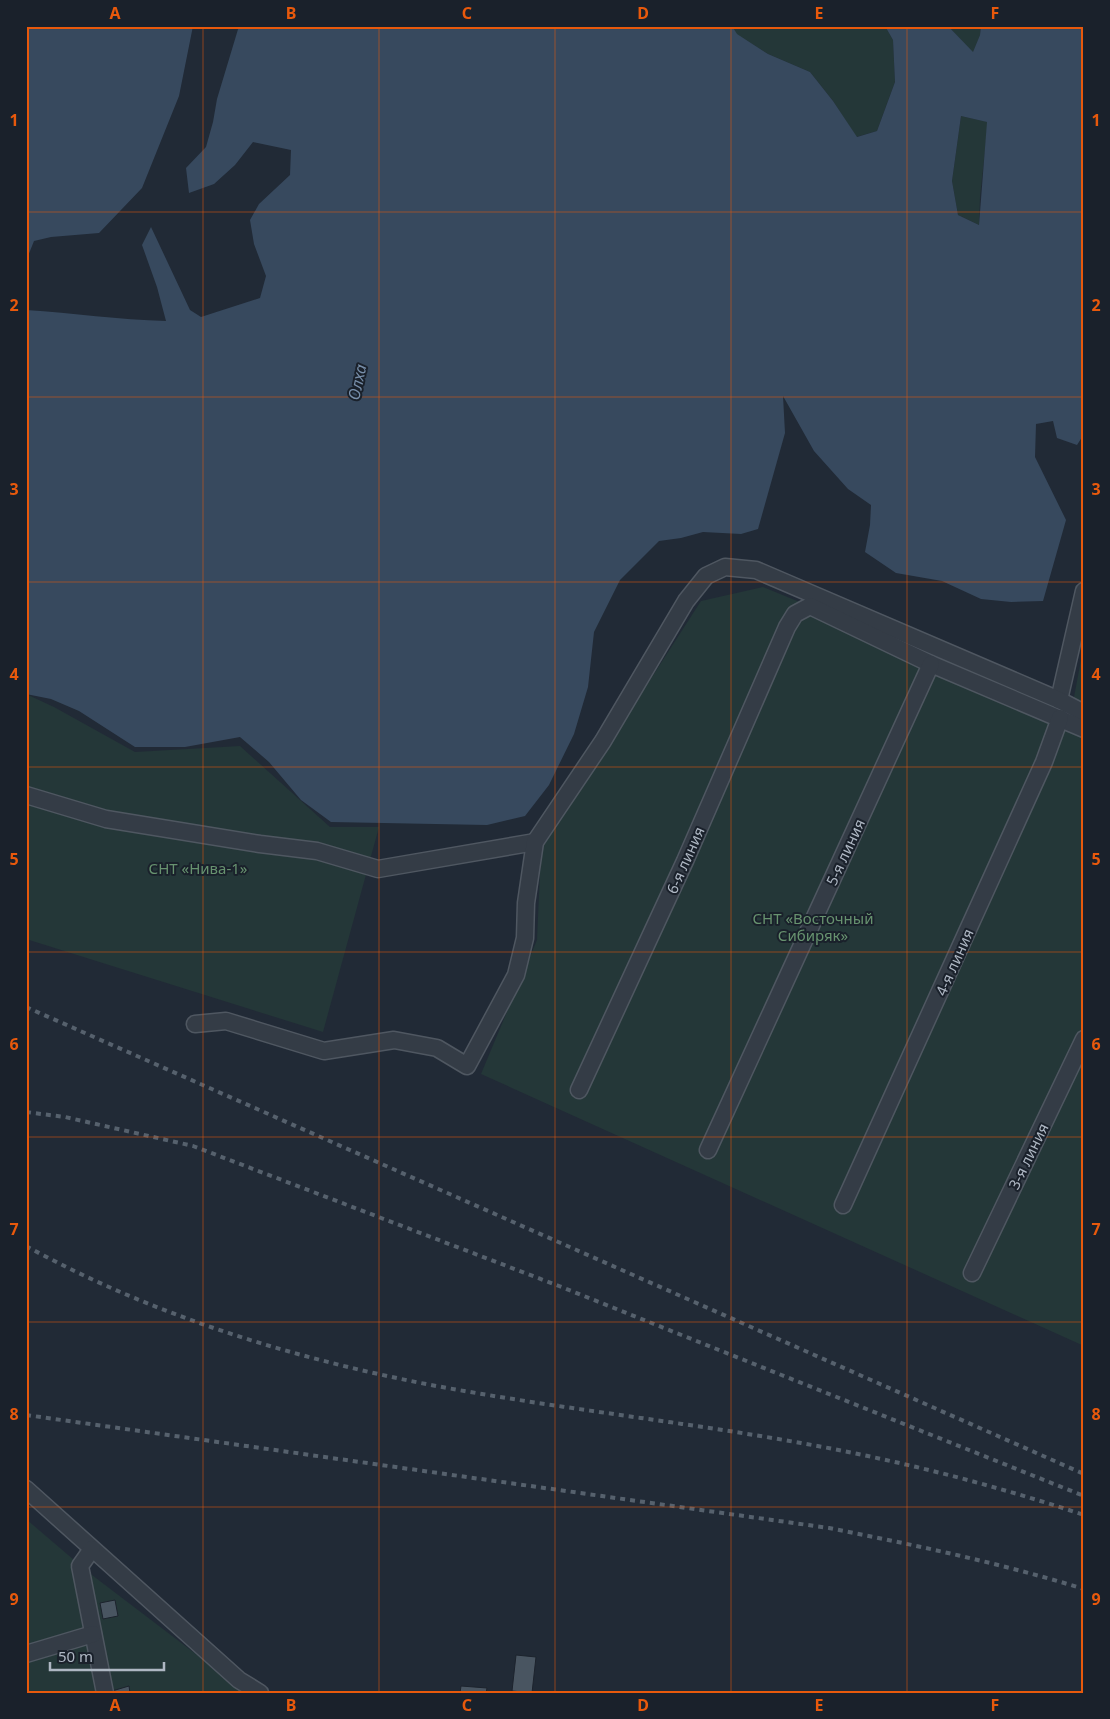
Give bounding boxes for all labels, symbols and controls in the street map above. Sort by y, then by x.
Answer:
text: A [109,2,121,24]
text: B [286,2,296,24]
text: C [462,2,472,24]
text: D [637,2,649,24]
text: E [815,2,824,24]
text: F [991,2,999,24]
text: 1 [9,109,19,131]
text: 1 [1091,109,1101,131]
text: 2 [9,294,19,316]
text: 2 [1091,294,1101,316]
water label: Олха [342,362,372,402]
text: 3 [9,478,19,500]
text: 3 [1091,478,1101,500]
text: 4 [9,663,19,685]
text: 4 [1091,663,1101,685]
street label: 5-я линия [821,815,869,889]
street label: 6-я линия [661,823,709,897]
text: 5 [9,848,19,870]
text: 5 [1091,848,1101,870]
park label: СНТ «Нива-1» [149,858,248,878]
park label: СНТ «Восточный Сибиряк» [752,908,874,945]
street label: 4-я линия [930,925,978,999]
text: 6 [9,1033,19,1055]
text: 6 [1091,1033,1101,1055]
street label: 3-я линия [1003,1120,1053,1192]
text: 7 [9,1218,19,1240]
text: 7 [1091,1218,1101,1240]
text: 8 [9,1403,19,1425]
text: 8 [1091,1403,1101,1425]
text: 9 [9,1588,19,1610]
text: 9 [1091,1588,1101,1610]
scale bar [50,1639,164,1671]
text: 50 m [58,1646,93,1666]
text: A [109,1694,121,1716]
text: B [286,1694,296,1716]
text: C [462,1694,472,1716]
text: D [637,1694,649,1716]
text: E [815,1694,824,1716]
text: F [991,1694,999,1716]

